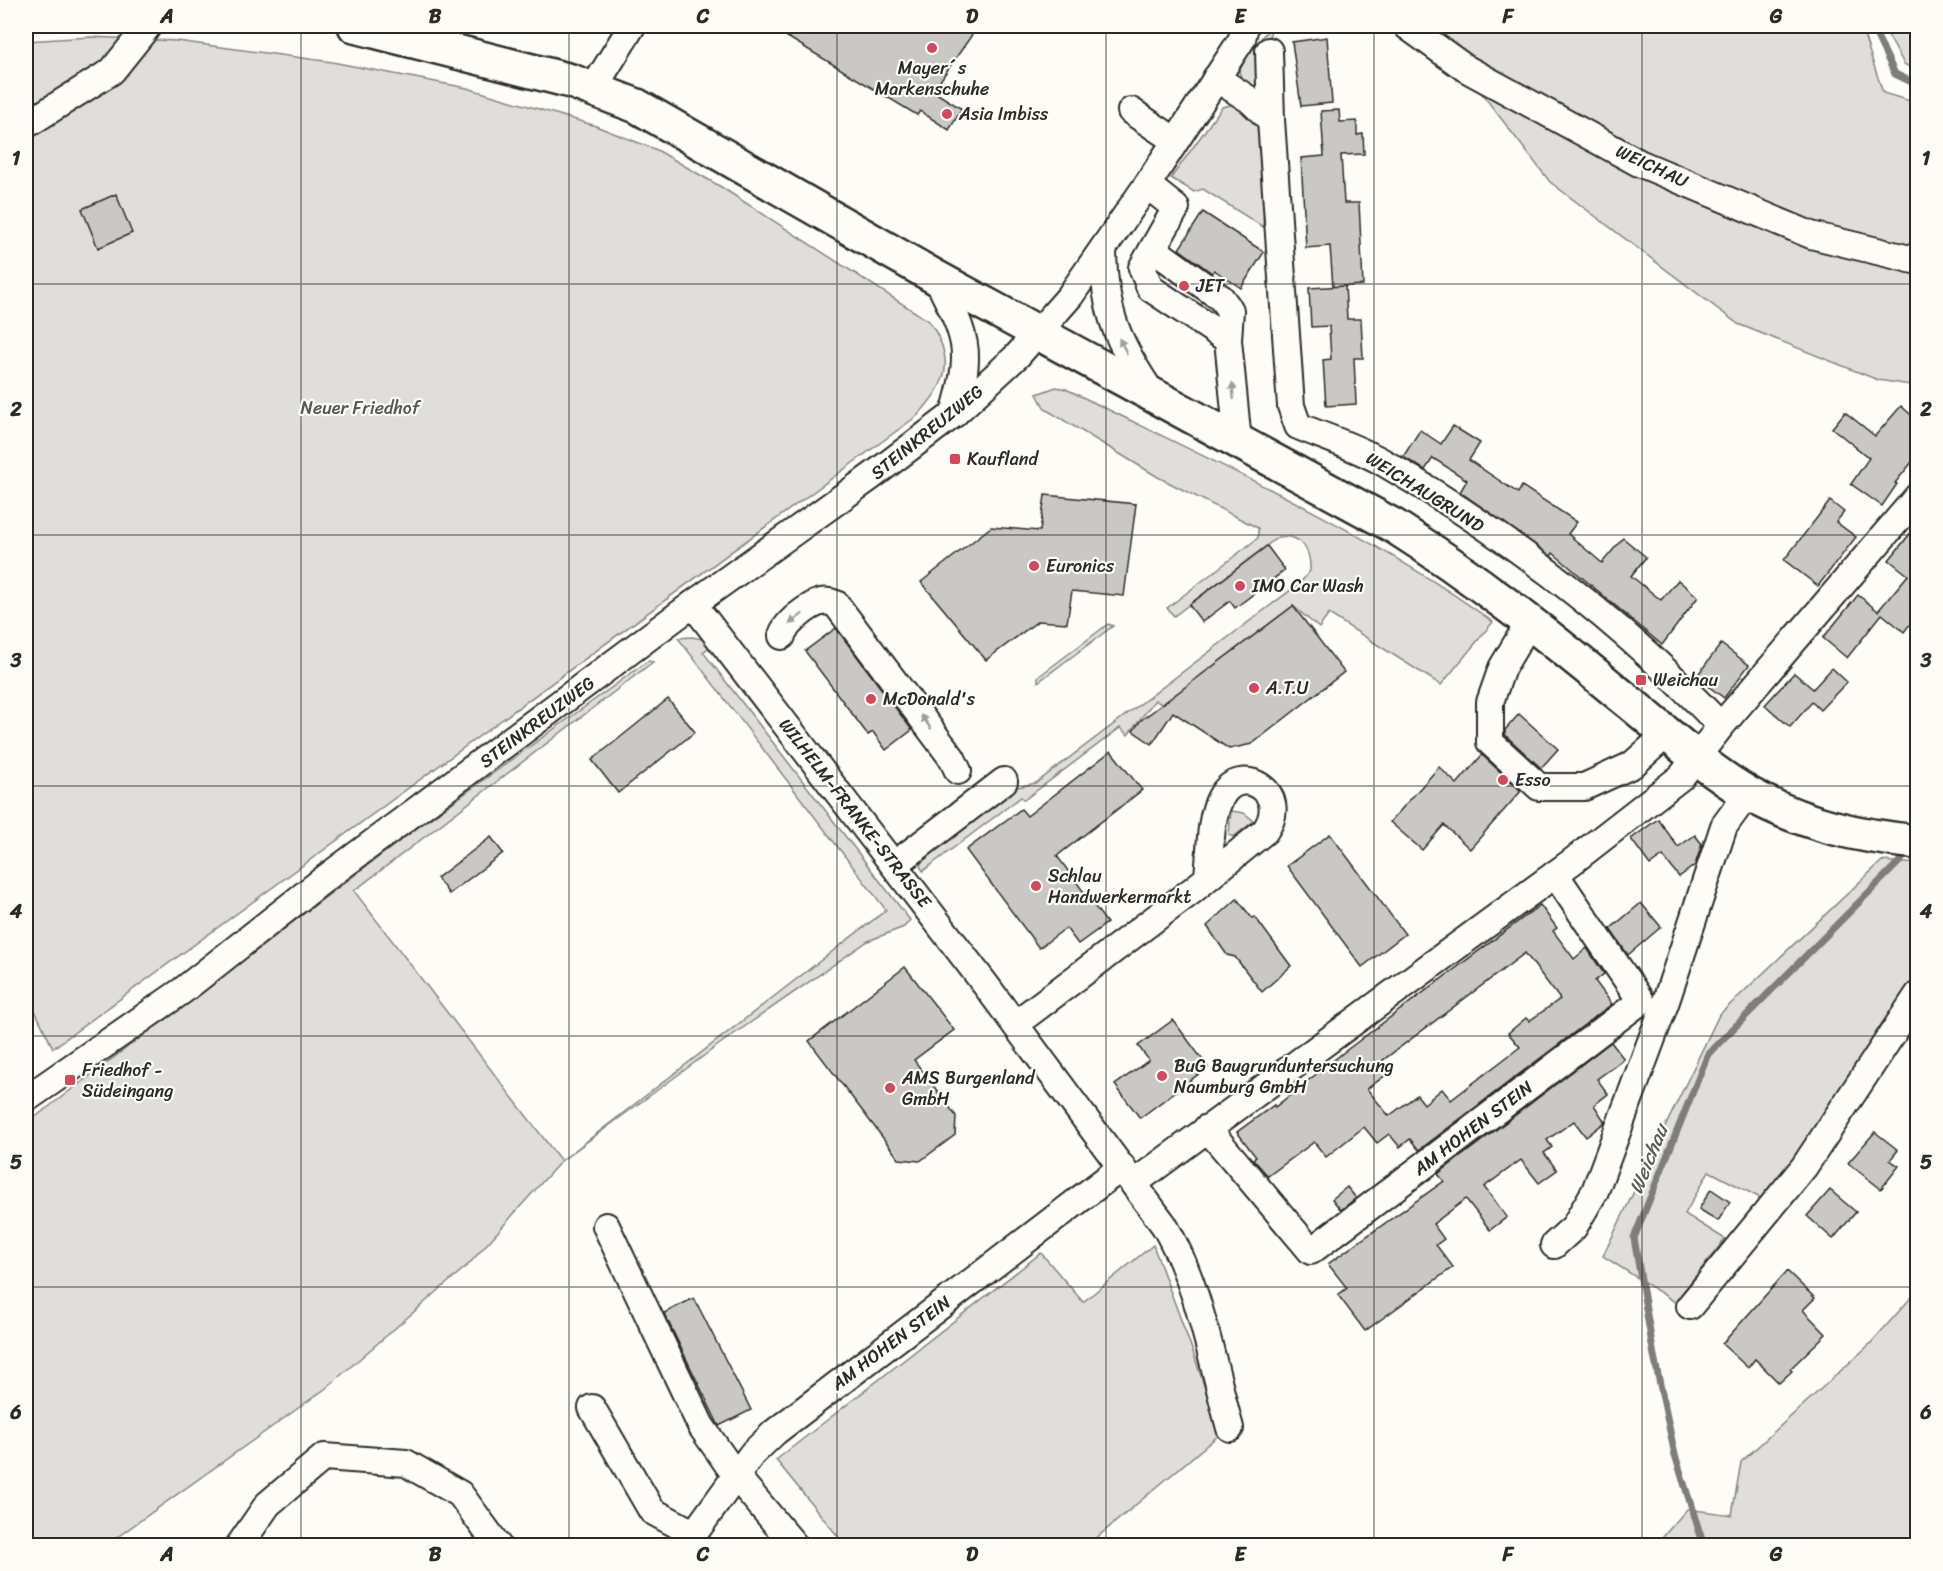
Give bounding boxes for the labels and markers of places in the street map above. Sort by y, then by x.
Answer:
marker: Mayer´s Markenschuhe [925,41,939,55]
place label: Mayer´s Markenschuhe [875,52,989,105]
place label: Asia Imbiss [958,98,1049,130]
marker: Asia Imbiss [940,107,954,121]
place label: JET [1195,270,1225,302]
marker: JET [1177,279,1191,293]
place label: Kaufland [967,443,1040,475]
marker: Kaufland [948,452,962,466]
place label: Euronics [1046,550,1115,582]
marker: Euronics [1027,559,1041,573]
place label: IMO Car Wash [1251,570,1364,602]
marker: IMO Car Wash [1233,579,1247,593]
place label: Weichau [1653,664,1719,696]
place label: A.T.U [1265,672,1309,704]
marker: Weichau [1634,673,1648,687]
marker: A.T.U [1247,681,1261,695]
place label: McDonald's [883,683,976,715]
marker: McDonald's [864,692,878,706]
place label: Esso [1515,764,1551,796]
marker: Esso [1496,773,1510,787]
place label: Schlau Handwerkermarkt [1048,860,1191,913]
marker: Schlau Handwerkermarkt [1029,879,1043,893]
place label: BuG Baugrunduntersuchung Naumburg GmbH [1174,1050,1394,1103]
place label: Friedhof - Südeingang [82,1054,173,1107]
place label: AMS Burgenland GmbH [901,1062,1036,1115]
marker: BuG Baugrunduntersuchung Naumburg GmbH [1155,1069,1169,1083]
marker: Friedhof - Südeingang [63,1073,77,1087]
marker: AMS Burgenland GmbH [883,1081,897,1095]

